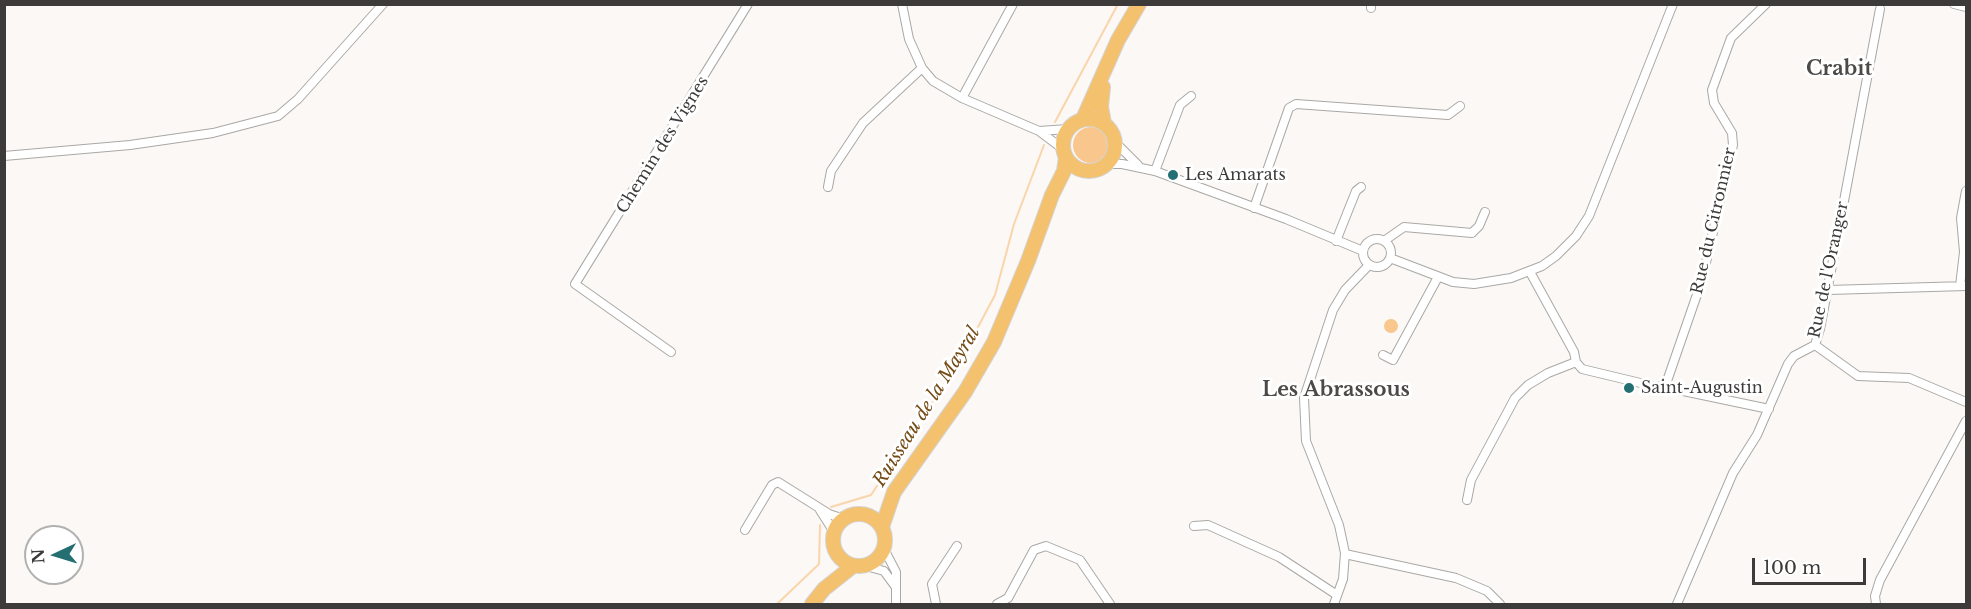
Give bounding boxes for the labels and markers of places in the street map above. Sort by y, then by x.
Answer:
place label: Les Amarats [1185,165,1286,185]
marker: Les Amarats [1166,168,1180,182]
place label: Saint-Augustin [1641,378,1763,398]
marker: Saint-Augustin [1622,381,1636,395]

